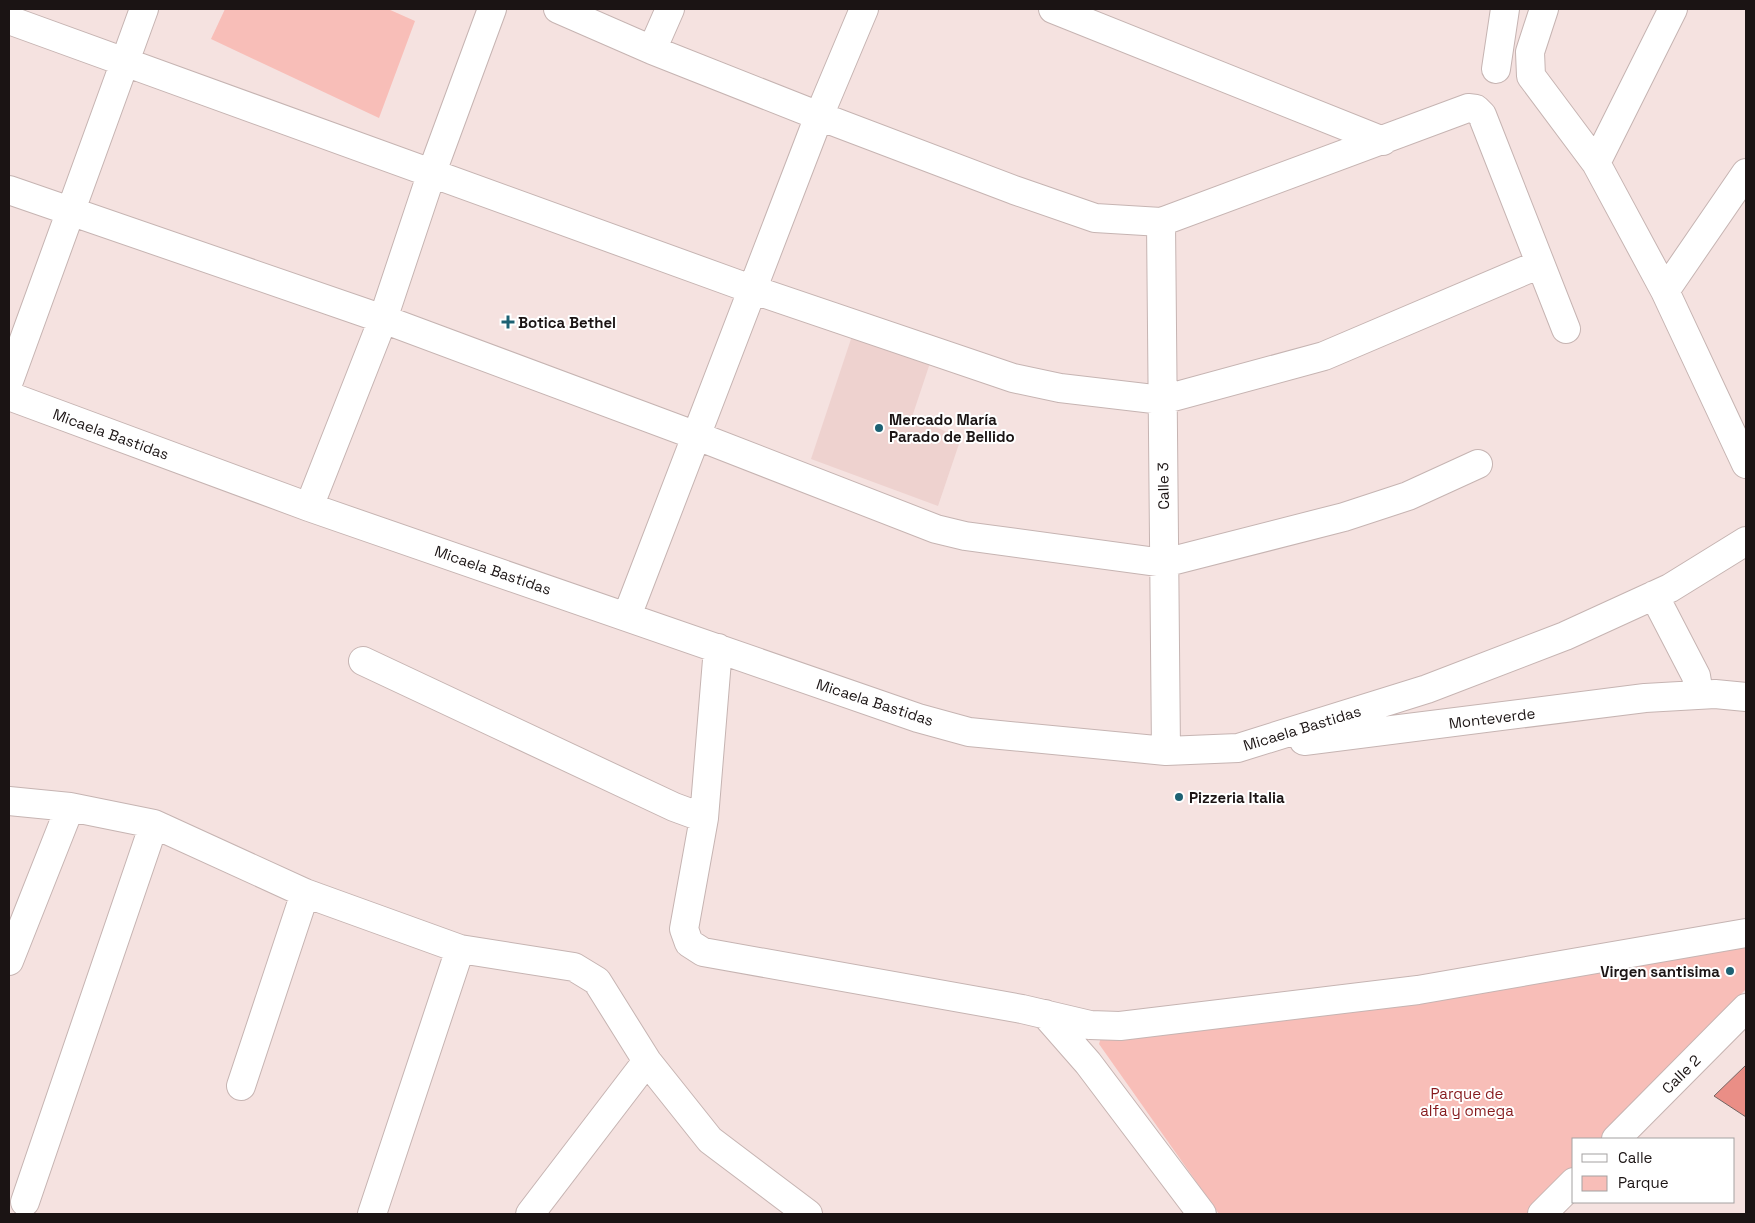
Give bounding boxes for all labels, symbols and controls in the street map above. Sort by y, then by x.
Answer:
place label: Botica Bethel [518,313,616,332]
marker: Botica Bethel [502,316,514,328]
street label: Micaela Bastidas [50,404,172,464]
place label: Mercado María Parado de Bellido [889,410,1015,446]
marker: Mercado María Parado de Bellido [873,422,885,434]
street label: Calle 3 [1153,462,1173,510]
street label: Micaela Bastidas [432,541,554,599]
street label: Micaela Bastidas [814,674,936,730]
street label: Micaela Bastidas [1241,701,1363,755]
street label: Monteverde [1448,703,1536,733]
place label: Pizzeria Italia [1189,788,1285,807]
marker: Pizzeria Italia [1173,791,1185,803]
place label: Virgen santisima [1600,962,1720,981]
marker: Virgen santisima [1724,965,1736,977]
street label: Calle 2 [1658,1051,1704,1097]
park label: Parque de alfa y omega [1420,1084,1514,1120]
legend [1572,1138,1735,1203]
text: Calle [1618,1148,1653,1167]
text: Parque [1618,1173,1669,1192]

